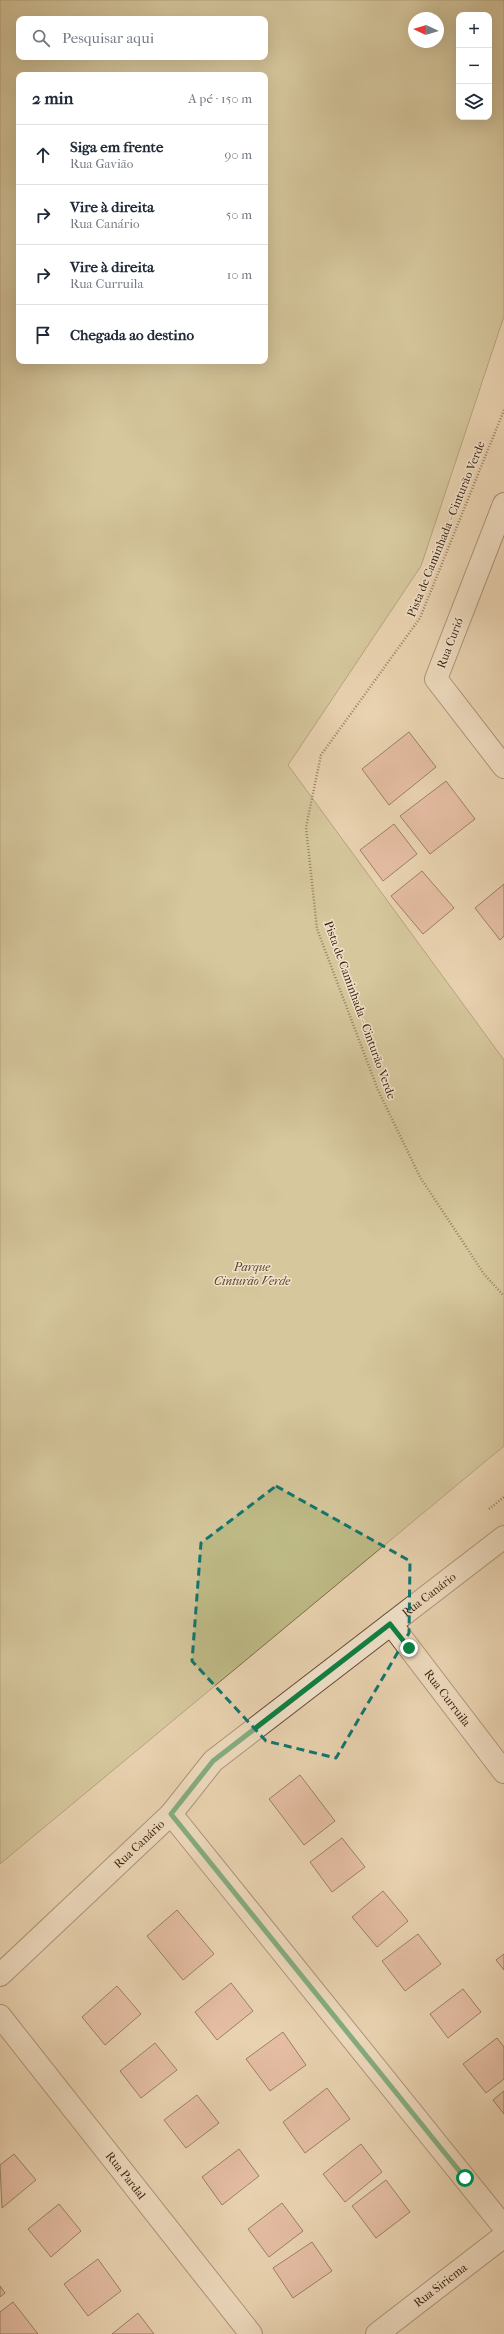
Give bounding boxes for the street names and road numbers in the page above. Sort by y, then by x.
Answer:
street label: Pista de Caminhada - Cinturão Verde [404,439,488,619]
street label: Rua Curió [434,616,466,670]
street label: Pista de Caminhada - Cinturão Verde [321,919,399,1101]
street label: Rua Canário [399,1570,459,1620]
street label: Rua Curruila [421,1667,474,1729]
street label: Rua Canário [111,1817,167,1871]
street label: Rua Pardal [103,2149,149,2202]
street label: Rua Siriema [411,2260,470,2310]

